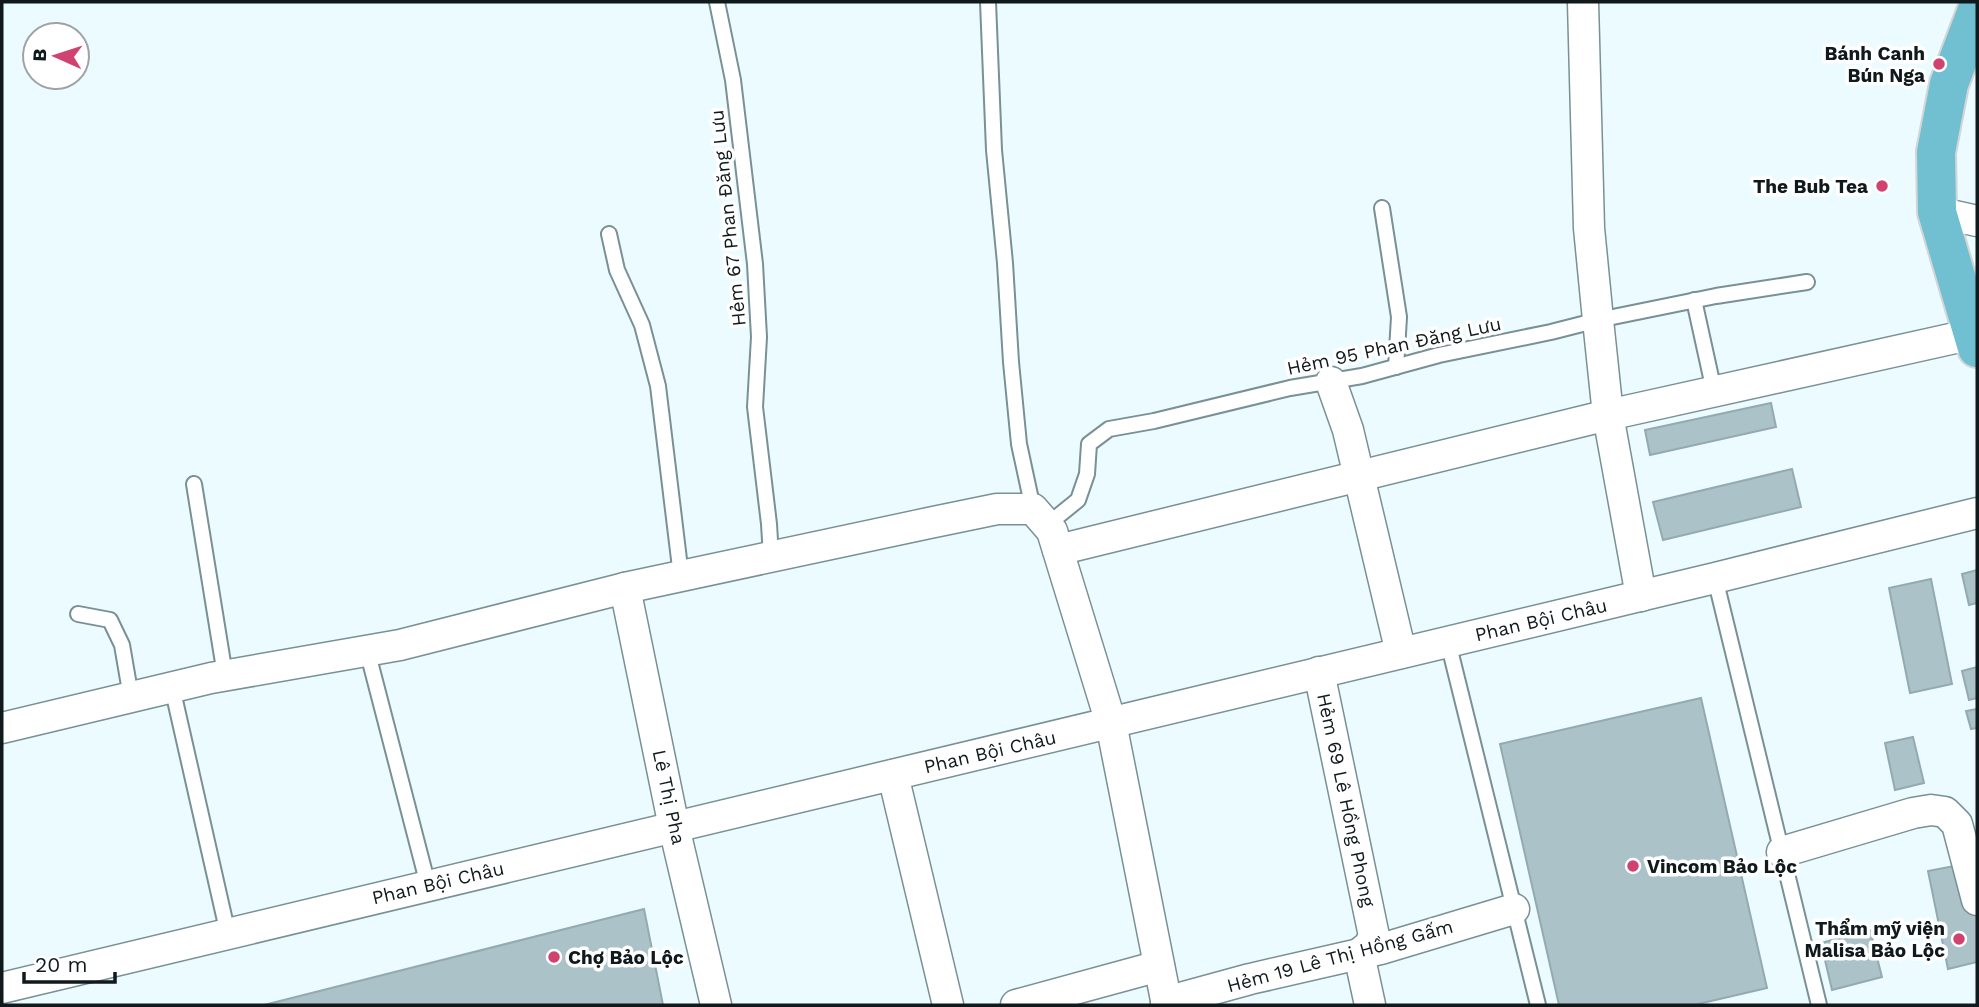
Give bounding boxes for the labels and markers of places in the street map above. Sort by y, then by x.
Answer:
place label: Bánh Canh Bún Nga [1825,42,1925,87]
marker: Bánh Canh Bún Nga [1931,56,1947,72]
place label: The Bub Tea [1753,175,1868,198]
marker: The Bub Tea [1874,178,1890,194]
place label: Vincom Bảo Lộc [1647,855,1797,878]
marker: Vincom Bảo Lộc [1625,858,1641,874]
place label: Thẩm mỹ viện Malisa Bảo Lộc [1804,917,1945,962]
marker: Thẩm mỹ viện Malisa Bảo Lộc [1951,931,1967,947]
place label: Chợ Bảo Lộc [568,946,684,969]
marker: Chợ Bảo Lộc [546,949,562,965]

